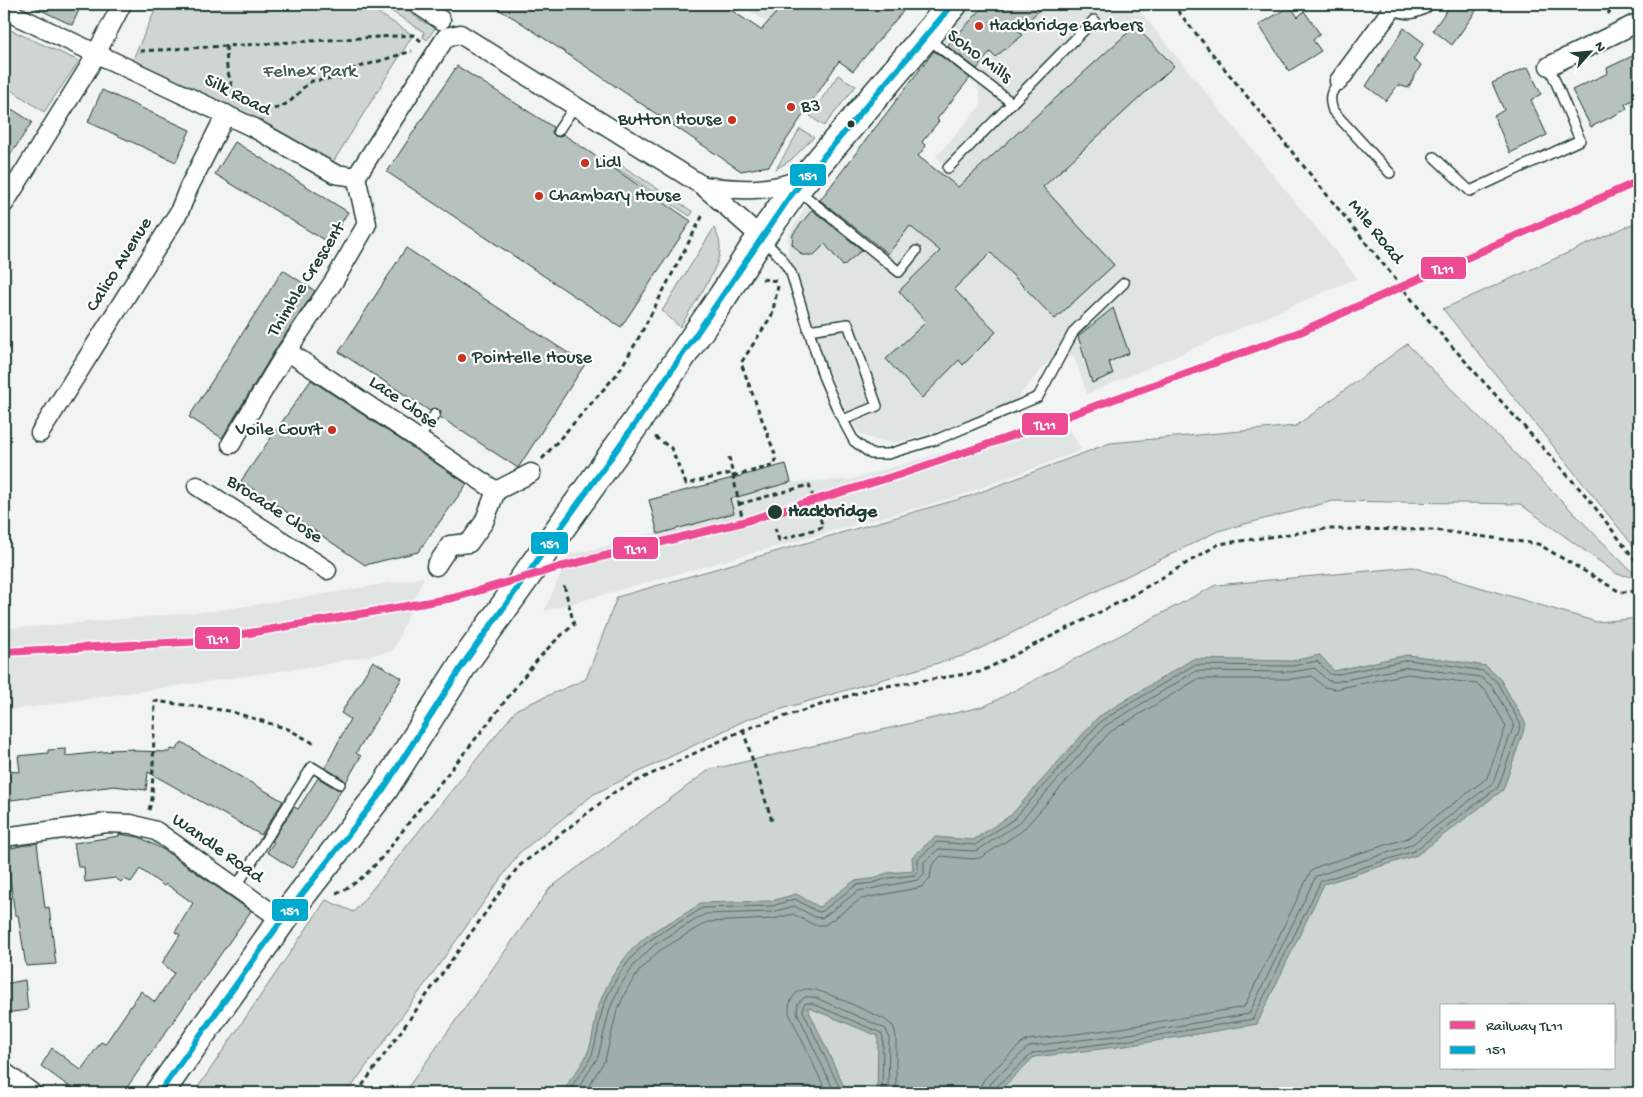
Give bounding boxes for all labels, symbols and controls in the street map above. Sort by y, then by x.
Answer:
place label: Hackbridge Barbers [989,15,1144,38]
marker: Hackbridge Barbers [973,20,985,32]
street label: Soho Mills [942,25,1017,90]
north arrow [1566,28,1616,78]
text: N [1590,39,1609,55]
park label: Felnex Park [262,61,358,84]
street label: Silk Road [200,70,276,123]
place label: B3 [800,96,821,119]
marker: B3 [785,101,797,113]
place label: Button House [617,109,722,132]
marker: Button House [726,114,738,126]
unlabelled marker [846,119,856,129]
place label: Lidl [595,152,621,175]
marker: Lidl [579,157,591,169]
line badge: 151 [789,163,827,187]
text: 151 [798,169,818,186]
place label: Chambary House [549,185,681,208]
marker: Chambary House [533,190,545,202]
street label: Mile Road [1342,195,1409,271]
street label: Calico Avenue [82,213,158,317]
street label: Thimble Crescent [262,217,353,342]
line badge: TL11 [1420,256,1467,280]
text: TL11 [1431,262,1454,279]
place label: Pointelle House [471,347,592,370]
marker: Pointelle House [456,352,468,364]
street label: Lace Close [364,371,443,435]
line badge: TL11 [1021,412,1069,436]
text: TL11 [1033,418,1056,435]
place label: Voile Court [234,419,324,442]
marker: Voile Court [326,424,338,436]
street label: Brocade Close [221,470,327,550]
place label: Hackbridge [788,501,878,524]
marker: Hackbridge [766,503,784,521]
line badge: 151 [530,531,569,555]
line badge: TL11 [612,536,659,560]
text: 151 [540,537,560,554]
text: TL11 [624,542,647,559]
line badge: TL11 [194,626,241,650]
text: TL11 [206,632,229,649]
street label: Wandle Road [167,809,269,890]
line badge: 151 [271,898,309,922]
text: 151 [280,904,300,921]
legend [1440,1004,1616,1070]
text: Railway TL11 [1486,1018,1563,1036]
text: 151 [1485,1042,1506,1060]

